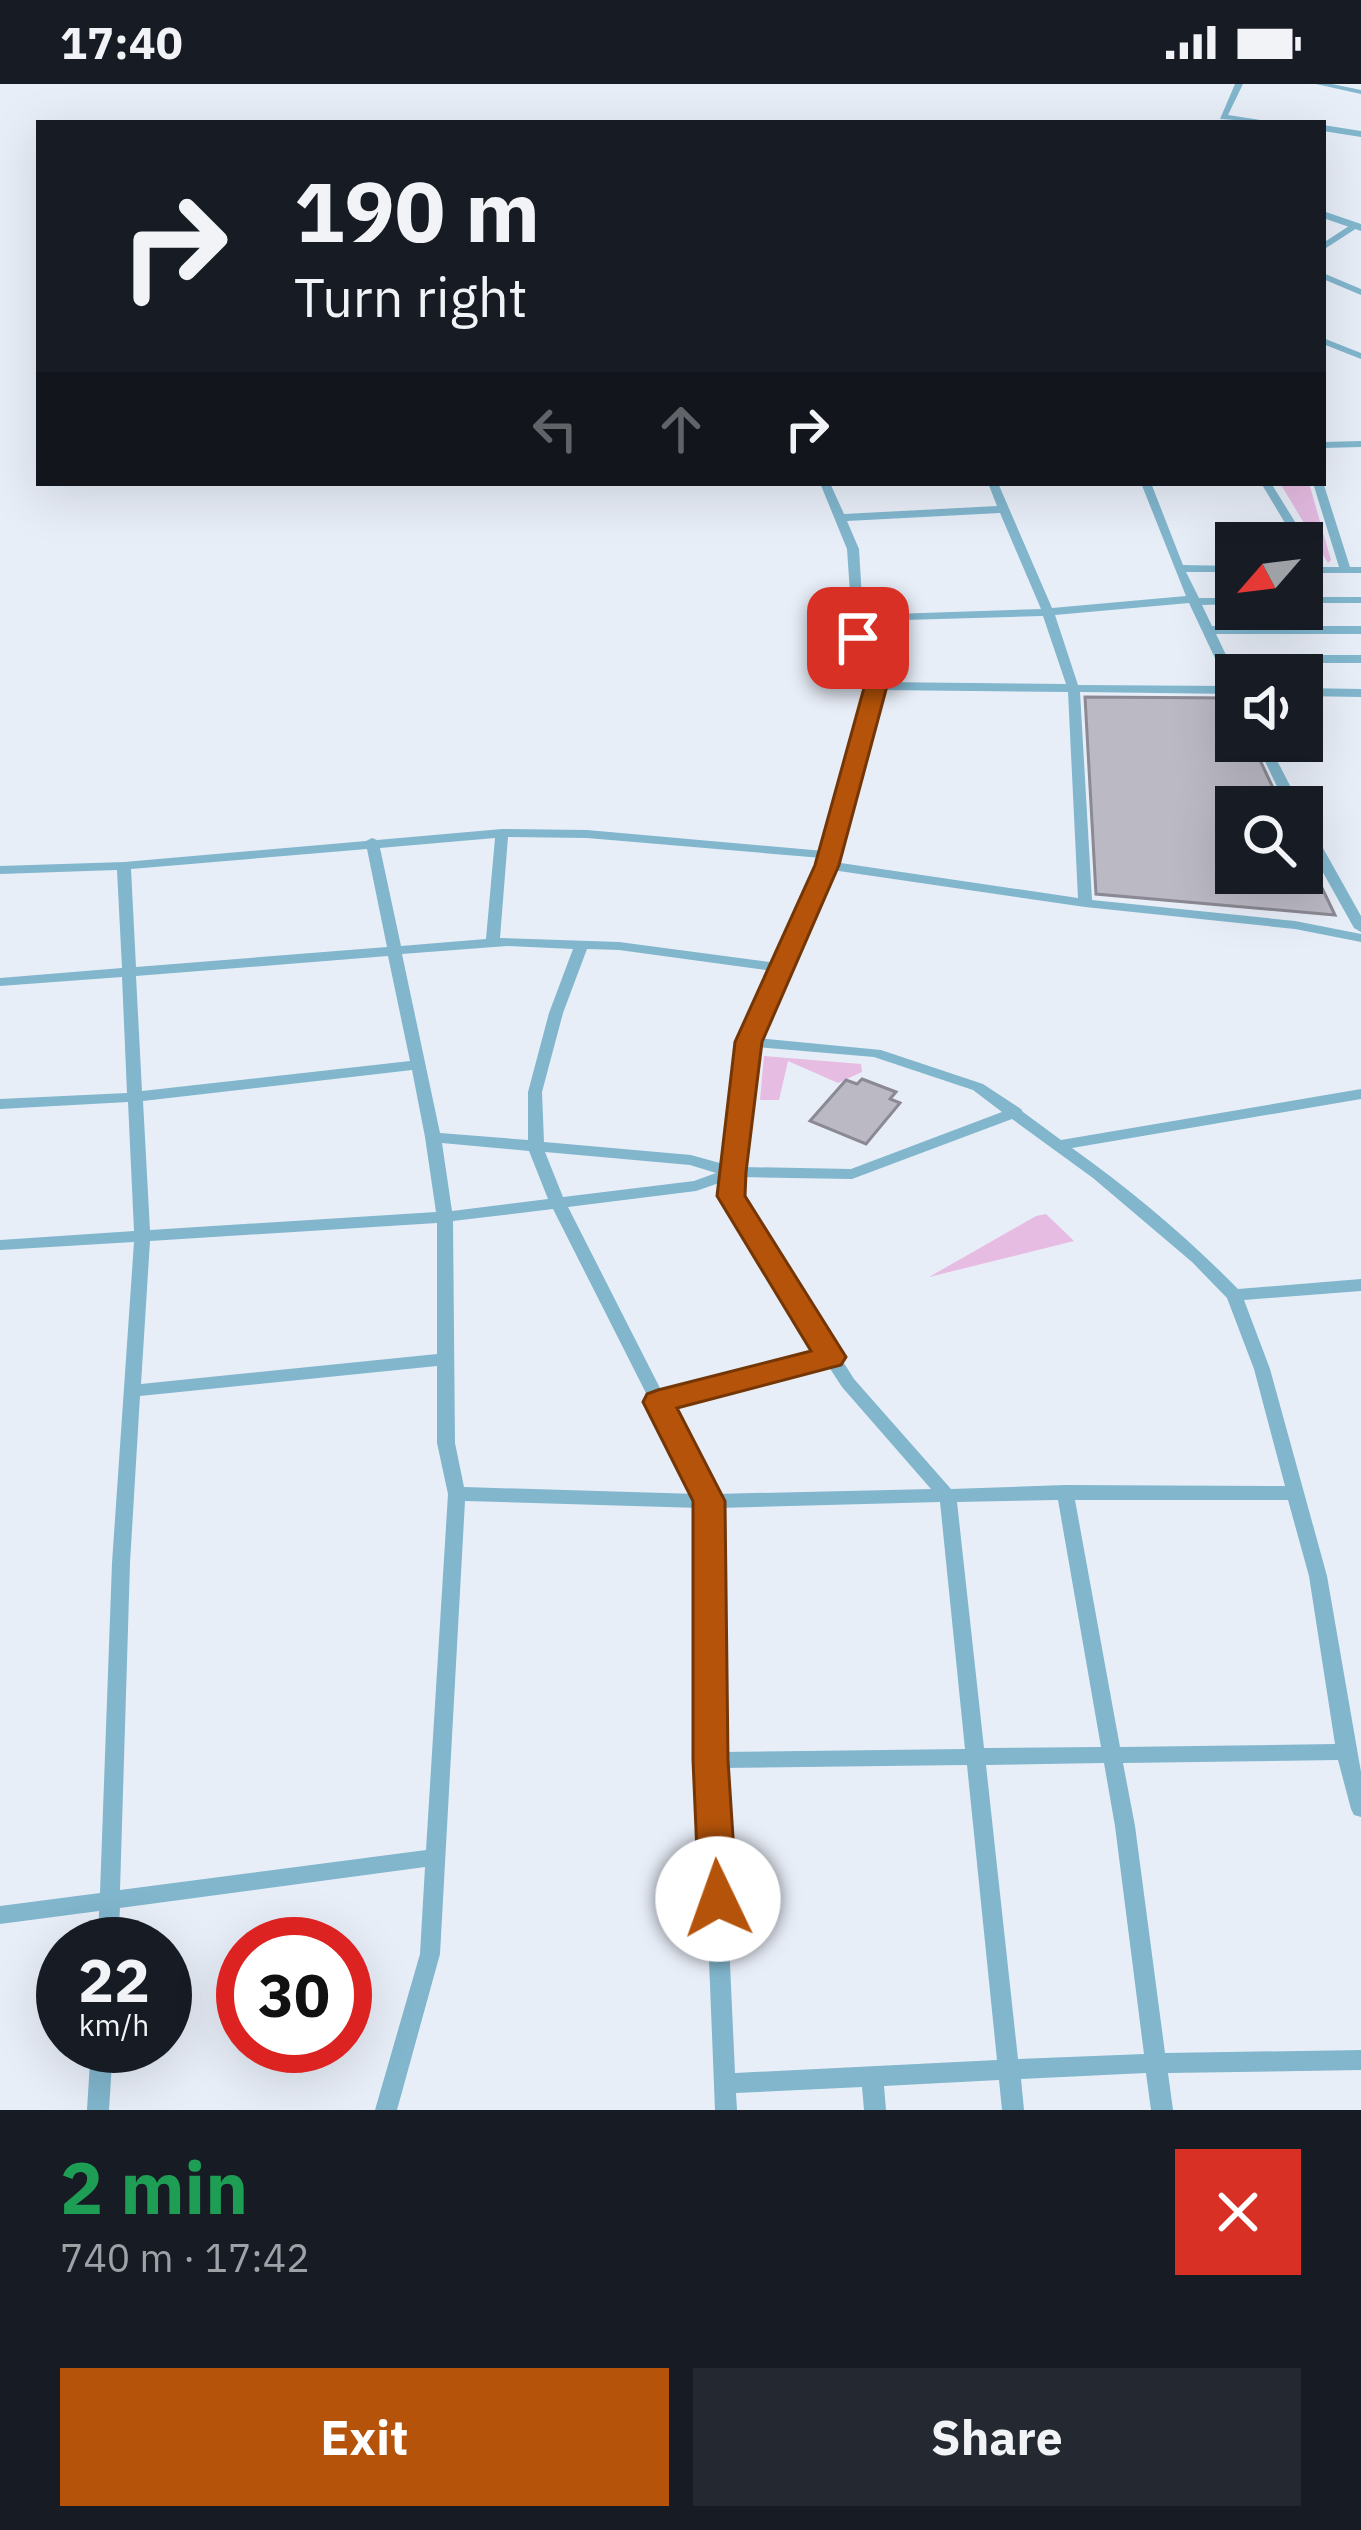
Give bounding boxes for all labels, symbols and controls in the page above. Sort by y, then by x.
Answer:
text: 17:40 [60,13,183,71]
text: 190 m [294,156,540,265]
icon: right [96,168,252,324]
text: Turn right [294,262,528,332]
icon: left [522,396,588,462]
icon: ahead [648,396,714,462]
icon: right [774,396,840,462]
north arrow [1215,522,1323,630]
map controls [1215,522,1323,894]
pin [807,587,909,689]
icon: arrive [825,605,891,671]
button: sound [1215,654,1323,762]
button: search [1215,786,1323,894]
position arrow [655,1836,781,1962]
speed limit sign: 30 [216,1917,372,2073]
text: 22 [78,1940,150,2019]
text: km/h [79,2005,149,2044]
text: 2 min [60,2140,248,2234]
button: close [1175,2149,1301,2275]
text: 740 m · 17:42 [60,2232,310,2283]
button: Exit [60,2368,669,2506]
button: Share [693,2368,1301,2506]

